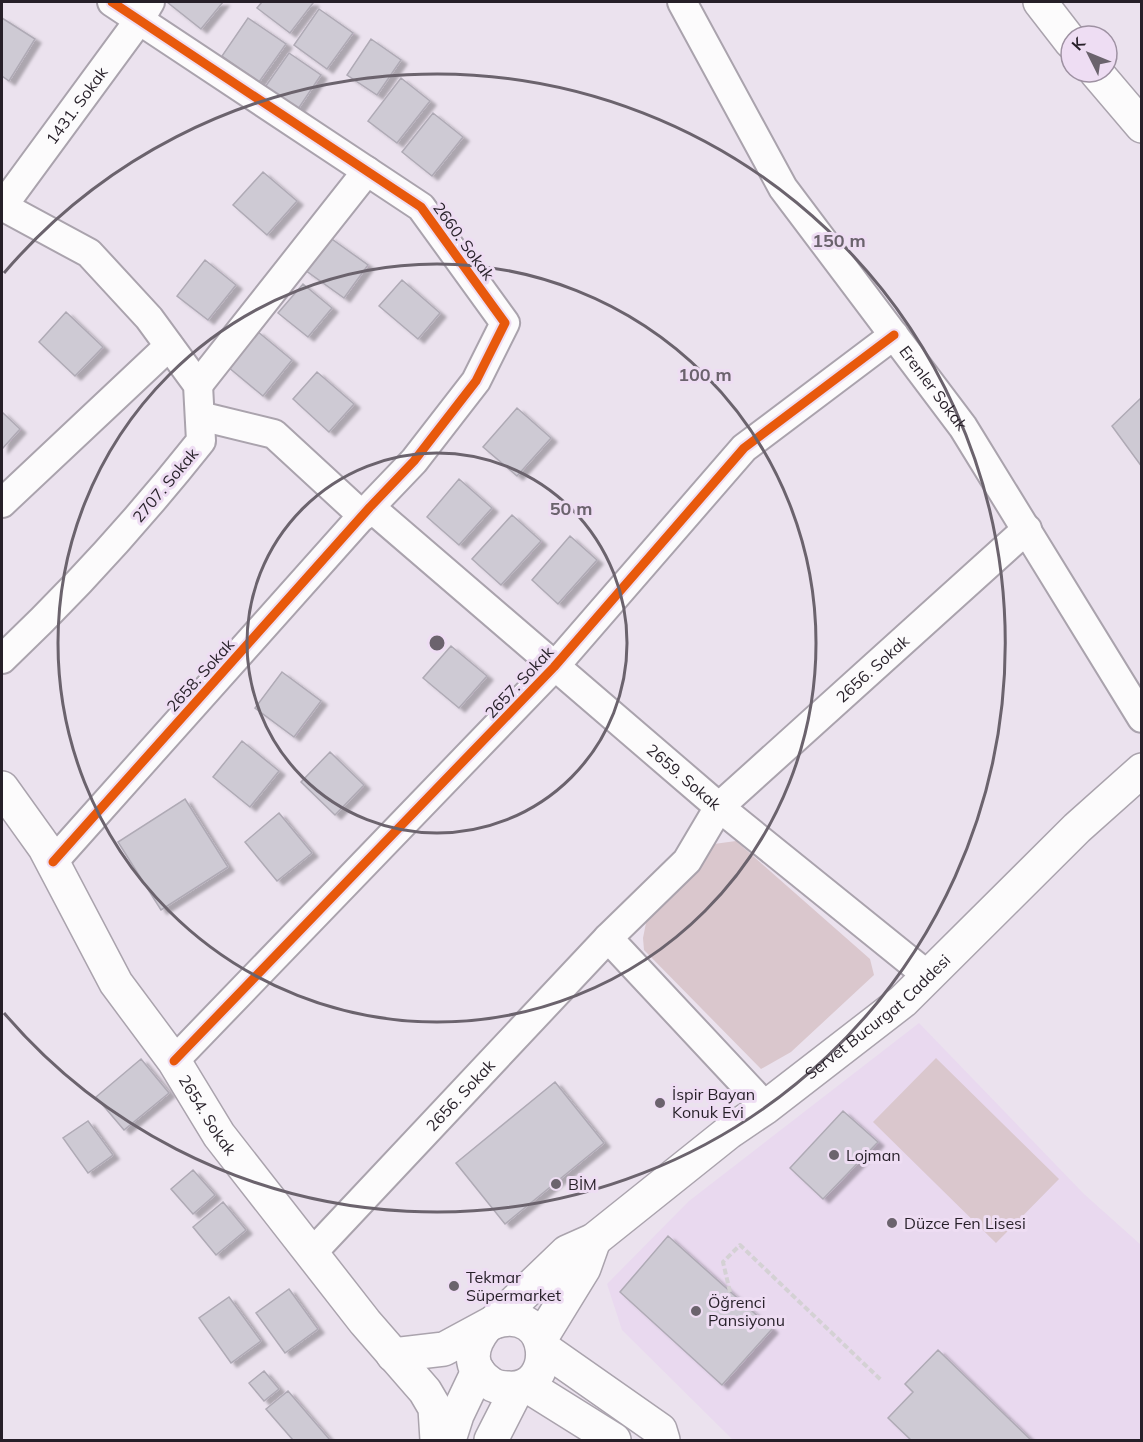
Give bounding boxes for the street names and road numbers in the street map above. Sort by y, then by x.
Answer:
street label: 1431. Sokak [41,62,112,148]
street label: 2660. Sokak [429,198,499,284]
street label: Erenler Sokak [895,342,972,435]
street label: 2707. Sokak [128,443,202,526]
street label: 2656. Sokak [832,630,914,707]
street label: 2658. Sokak [162,634,238,716]
street label: 2657. Sokak [481,641,558,722]
street label: 2659. Sokak [643,739,726,815]
street label: Servet Bucurgat Caddesi [801,950,954,1083]
street label: 2656. Sokak [422,1054,499,1135]
street label: 2654. Sokak [175,1071,241,1160]

